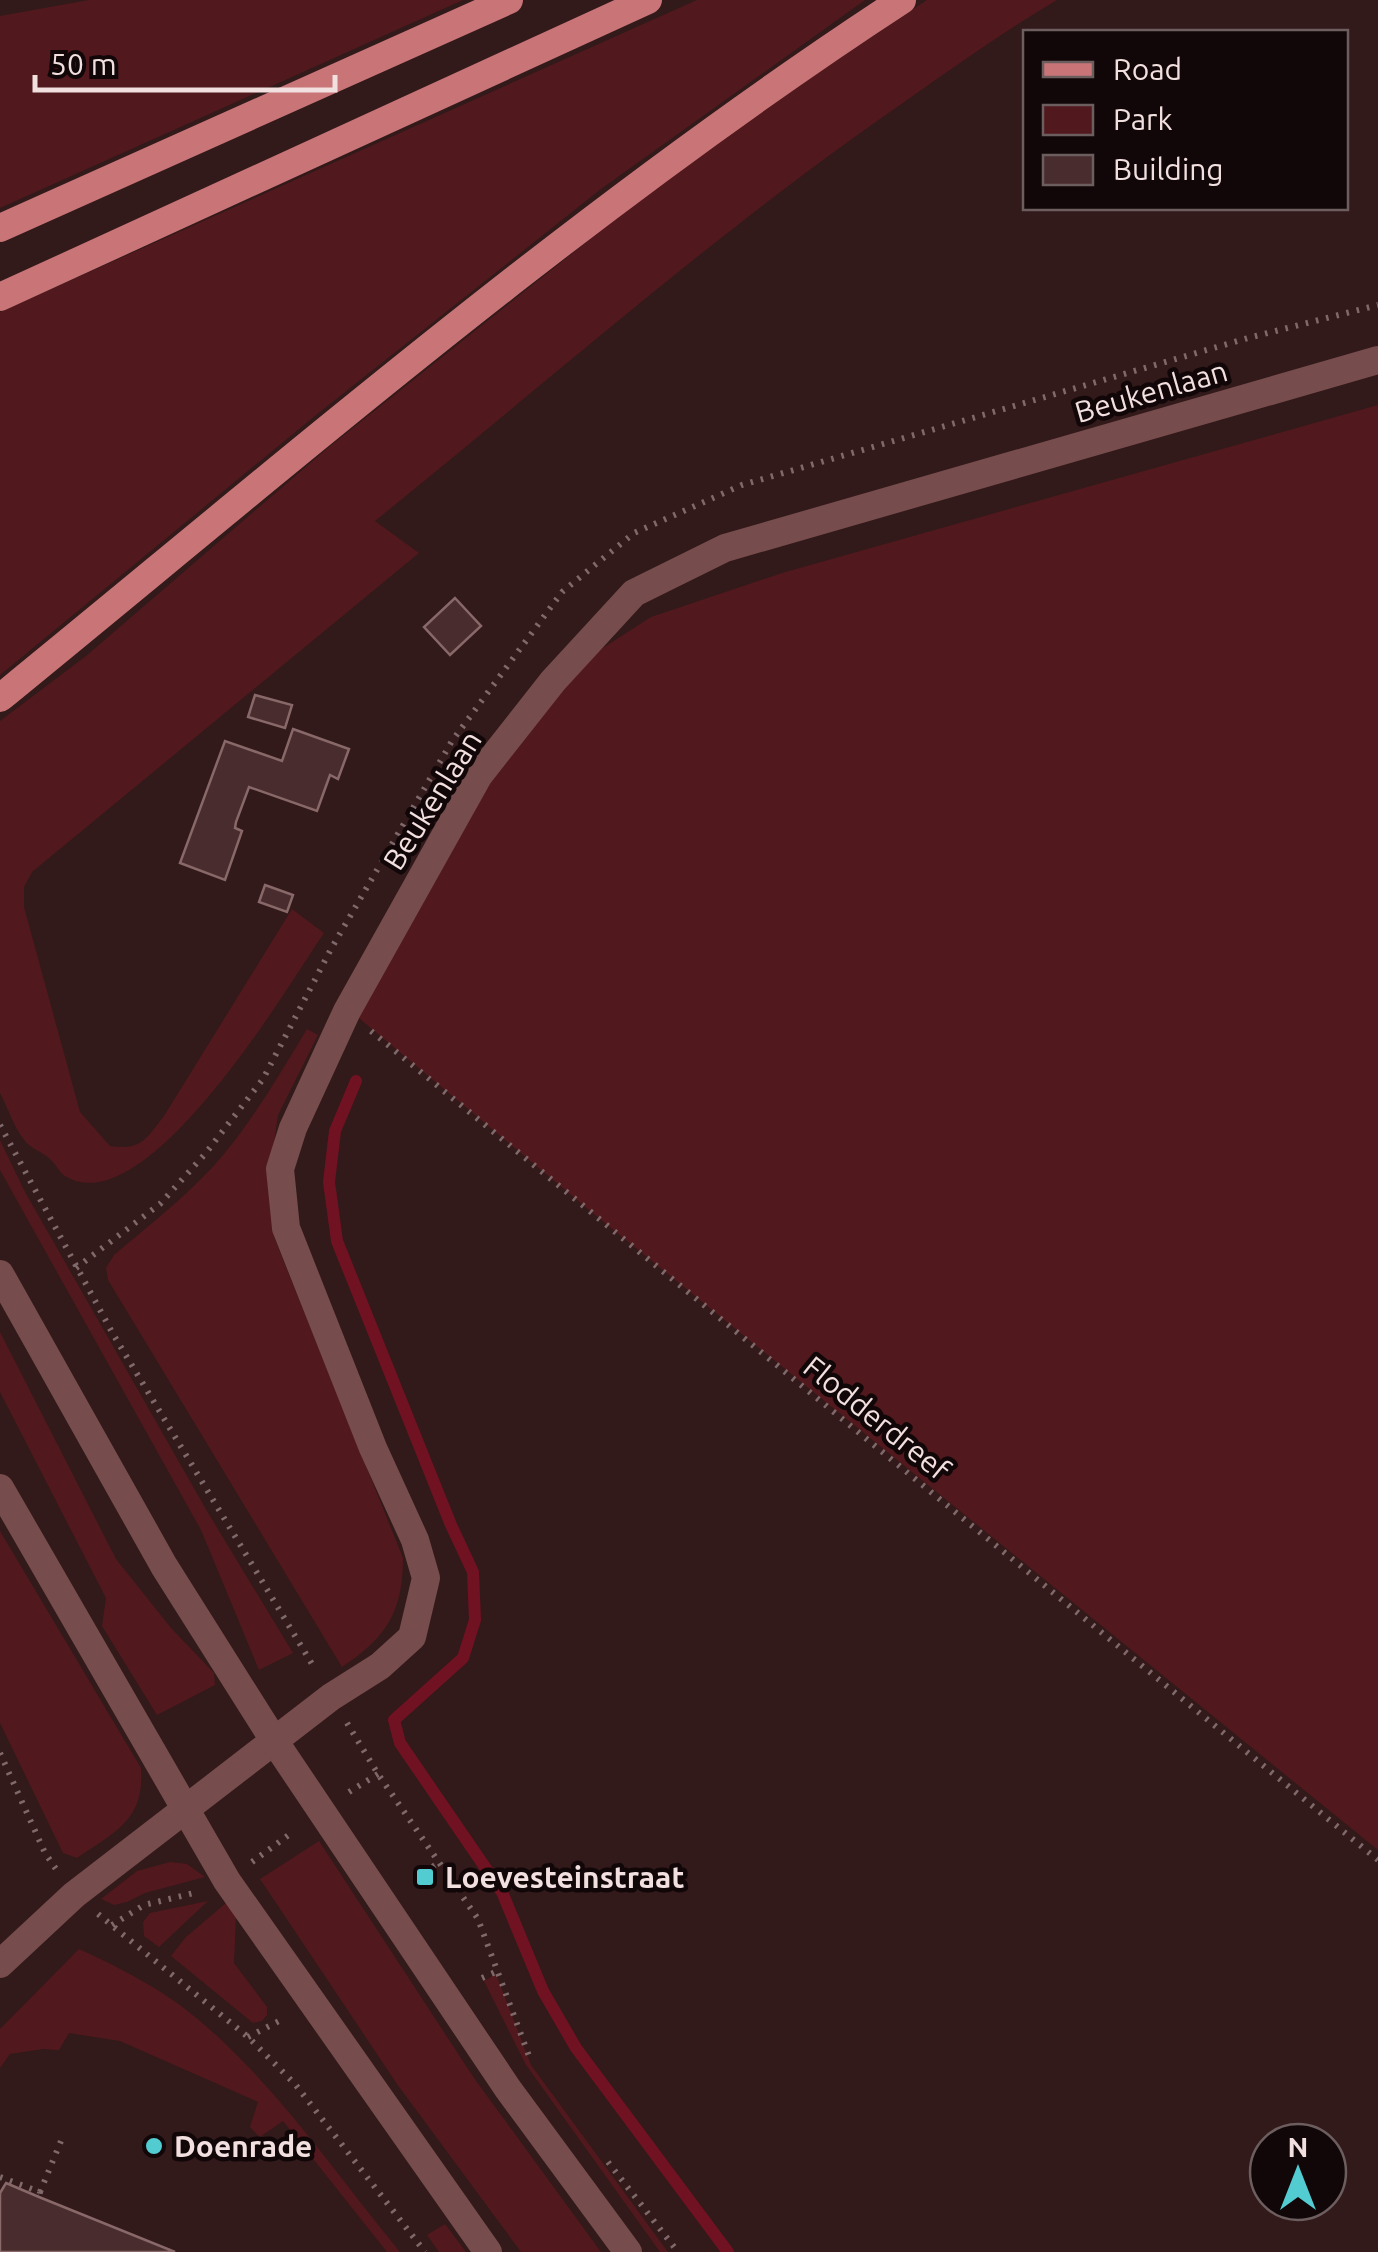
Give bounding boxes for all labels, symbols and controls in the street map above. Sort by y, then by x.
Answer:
scale bar [35,30,335,92]
legend [1023,30,1348,210]
text: 50 m [50,47,117,81]
text: Road [1113,52,1182,86]
text: Park [1113,102,1173,136]
text: Building [1113,152,1224,186]
street label: Beukenlaan [1071,353,1231,429]
street label: Beukenlaan [376,724,488,876]
street label: Flodderdreef [797,1349,957,1487]
place label: Loevesteinstraat [445,1860,684,1894]
marker: Loevesteinstraat [414,1866,436,1888]
north arrow [1248,2122,1348,2222]
place label: Doenrade [174,2129,312,2163]
text: N [1288,2131,1308,2162]
marker: Doenrade [143,2135,165,2157]

